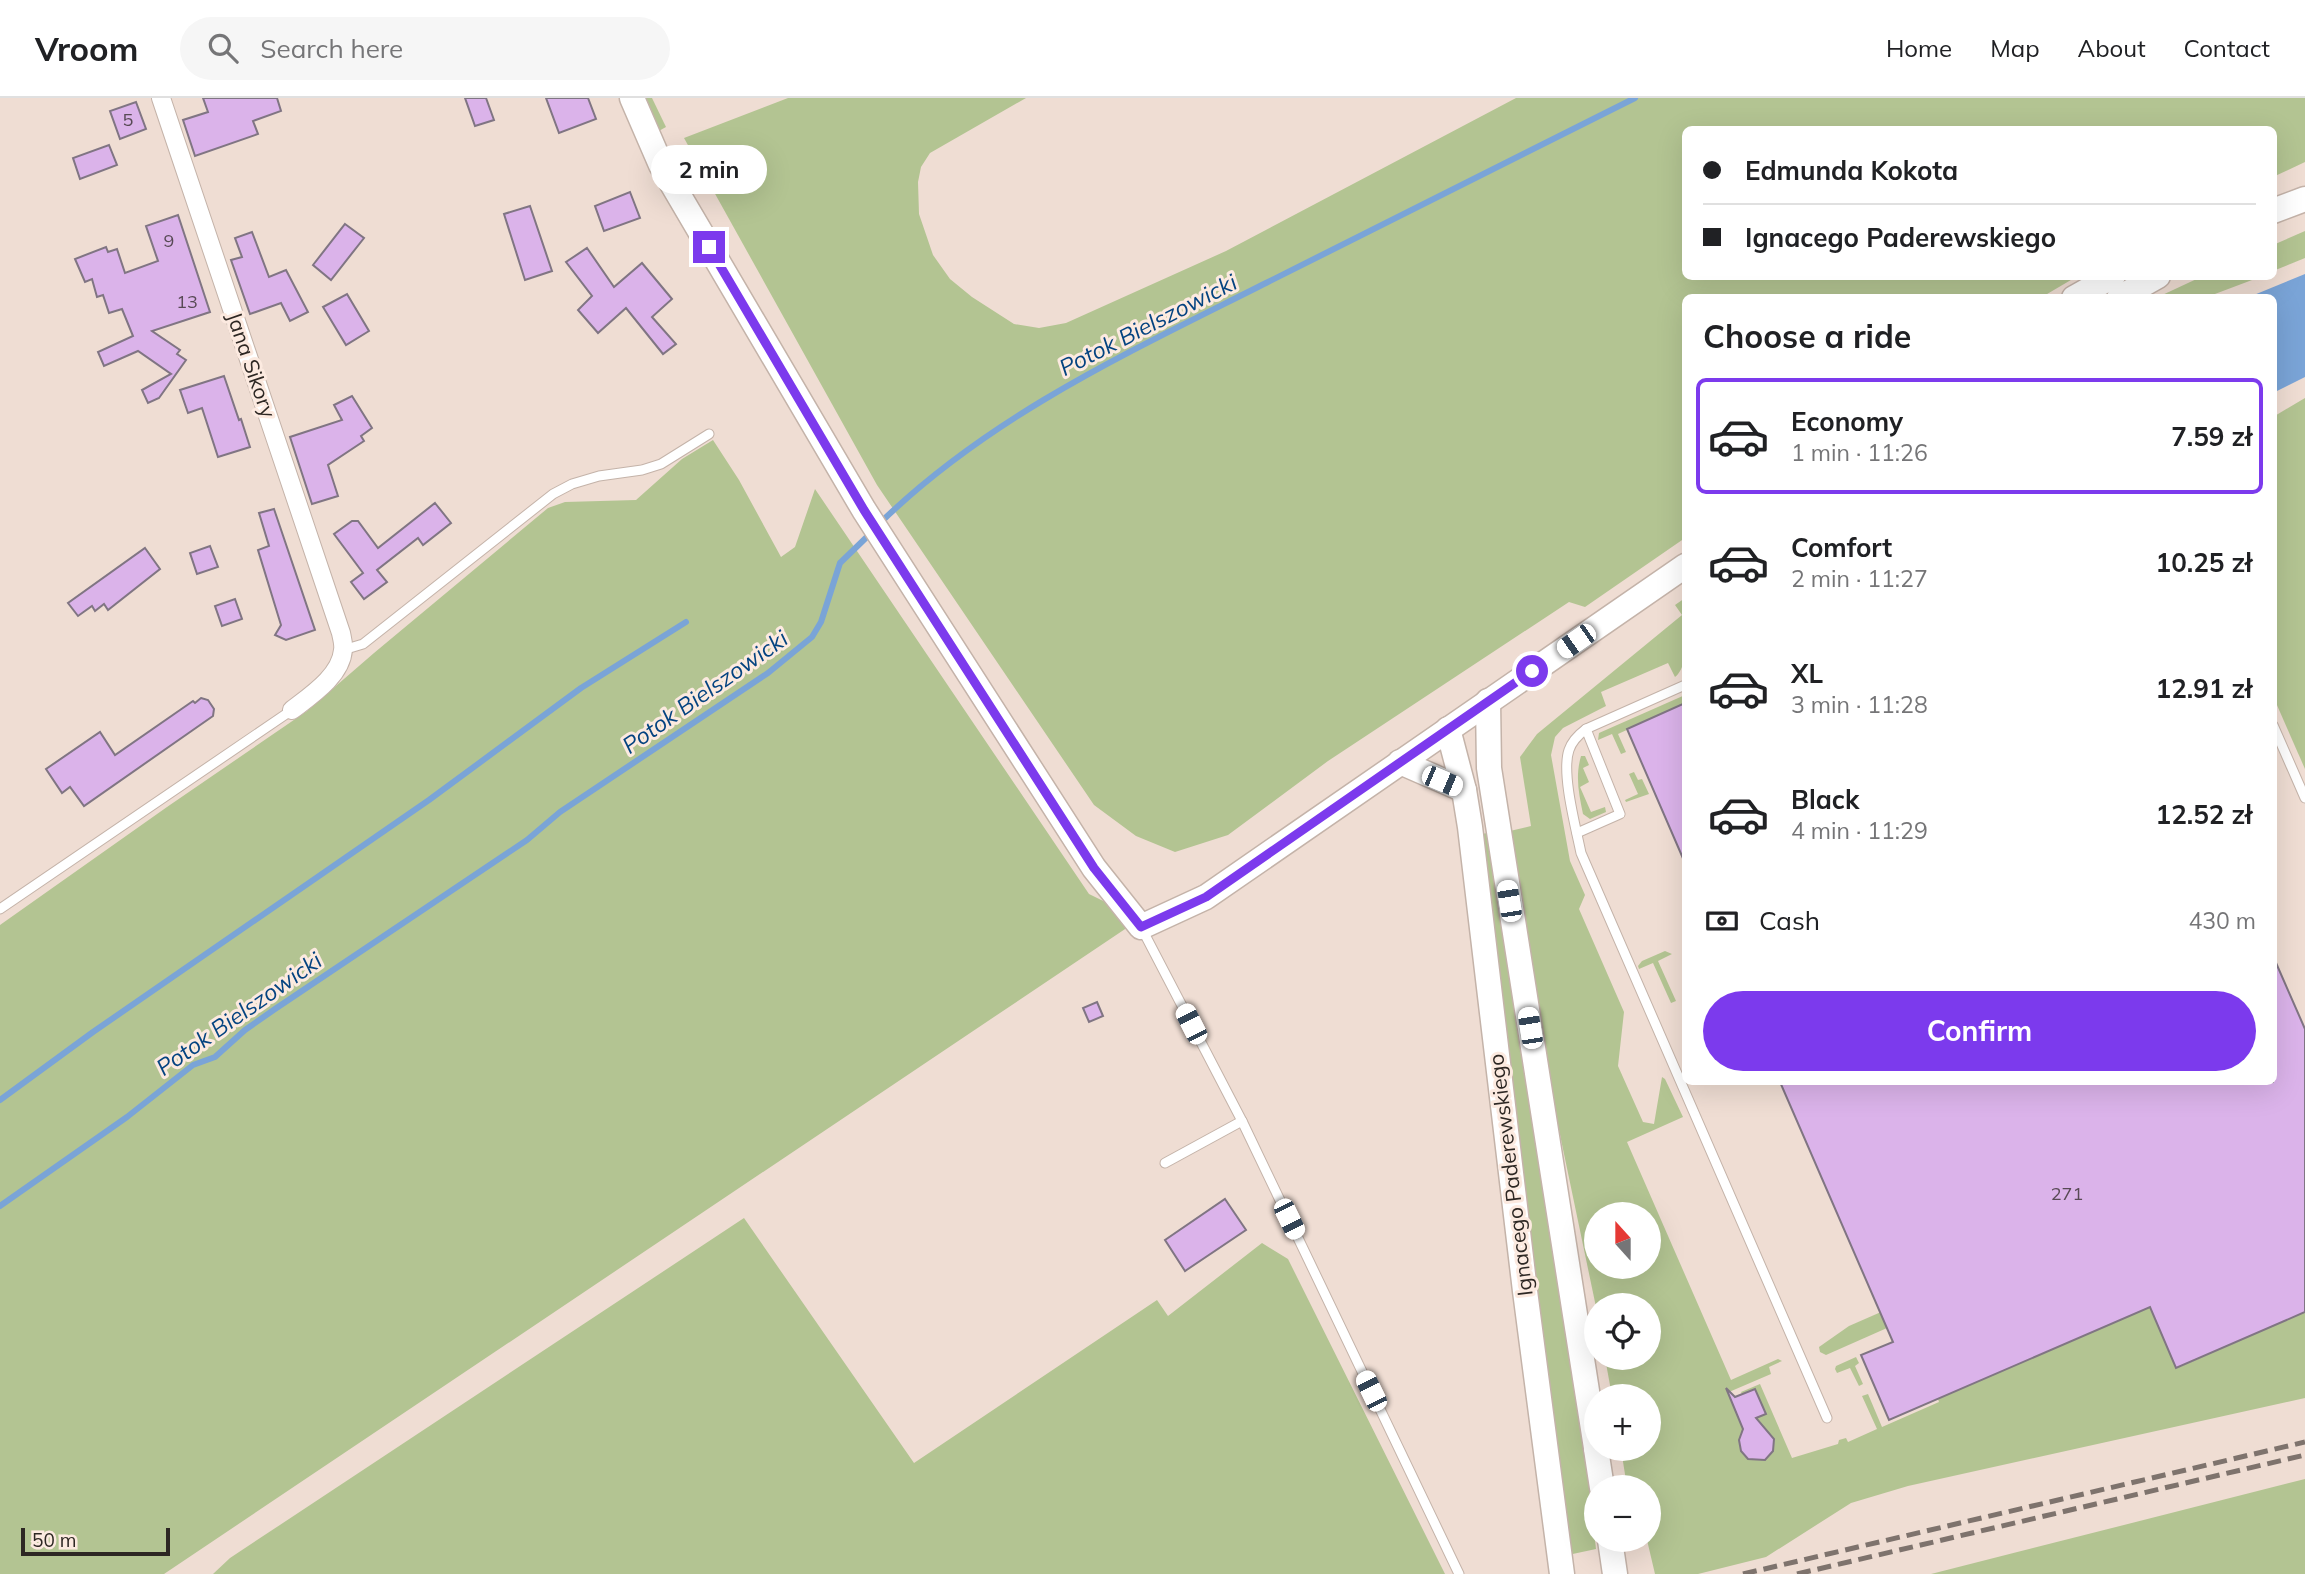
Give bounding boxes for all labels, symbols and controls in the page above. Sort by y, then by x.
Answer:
search box [180,17,670,80]
text: Vroom [35,28,138,69]
icon: search [204,29,242,67]
text: Search here [260,32,403,65]
text: Home [1886,33,1952,63]
text: Map [1990,33,2040,63]
text: About [2078,33,2146,63]
text: Contact [2184,33,2270,63]
house number: 5 [123,108,134,131]
callout: 2 min [651,145,767,194]
text: Edmunda Kokota [1745,154,1958,187]
text: 2 min [679,155,739,184]
text: Ignacego Paderewskiego [1745,221,2056,254]
house number: 9 [164,229,174,252]
route end [693,231,725,263]
water label: Potok Bielszowicki [1054,267,1242,382]
house number: 13 [176,290,198,313]
street label: Jana Sikory [222,308,282,421]
text: Choose a ride [1703,316,1911,356]
icon: car [1707,405,1770,468]
text: Economy [1791,405,1903,438]
text: 7.59 zł [2171,420,2252,453]
text: 1 min · 11:26 [1791,438,1928,467]
icon: car [1707,531,1770,594]
text: Comfort [1791,531,1892,564]
text: 10.25 zł [2156,546,2252,579]
text: 2 min · 11:27 [1791,564,1928,593]
car [1553,620,1600,662]
water label: Potok Bielszowicki [616,623,794,760]
route start [1516,655,1548,687]
icon: car [1707,657,1770,720]
text: XL [1791,657,1823,690]
text: 12.91 zł [2156,672,2252,705]
text: 3 min · 11:28 [1791,690,1928,719]
car [1419,763,1466,799]
icon: car [1707,783,1770,846]
text: Black [1791,783,1859,816]
text: 12.52 zł [2156,798,2252,831]
text: 4 min · 11:29 [1791,816,1928,845]
car [1496,879,1523,923]
icon: cash [1703,902,1741,940]
text: Cash [1759,904,1820,937]
text: 430 m [2188,906,2256,935]
water label: Potok Bielszowicki [150,945,328,1082]
button: Confirm [1703,991,2256,1071]
car [1173,1001,1210,1047]
car [1517,1006,1544,1050]
street label: Ignacego Paderewskiego [1482,1053,1538,1298]
house number: 271 [2051,1182,2083,1205]
car [1271,1196,1308,1242]
north arrow [1584,1202,1661,1279]
map controls [1584,1202,1661,1552]
button: locate [1584,1293,1661,1370]
car [1353,1368,1390,1414]
button: + [1584,1384,1661,1461]
button: − [1584,1475,1661,1552]
scale bar [21,1525,170,1557]
text: 50 m [32,1528,76,1552]

